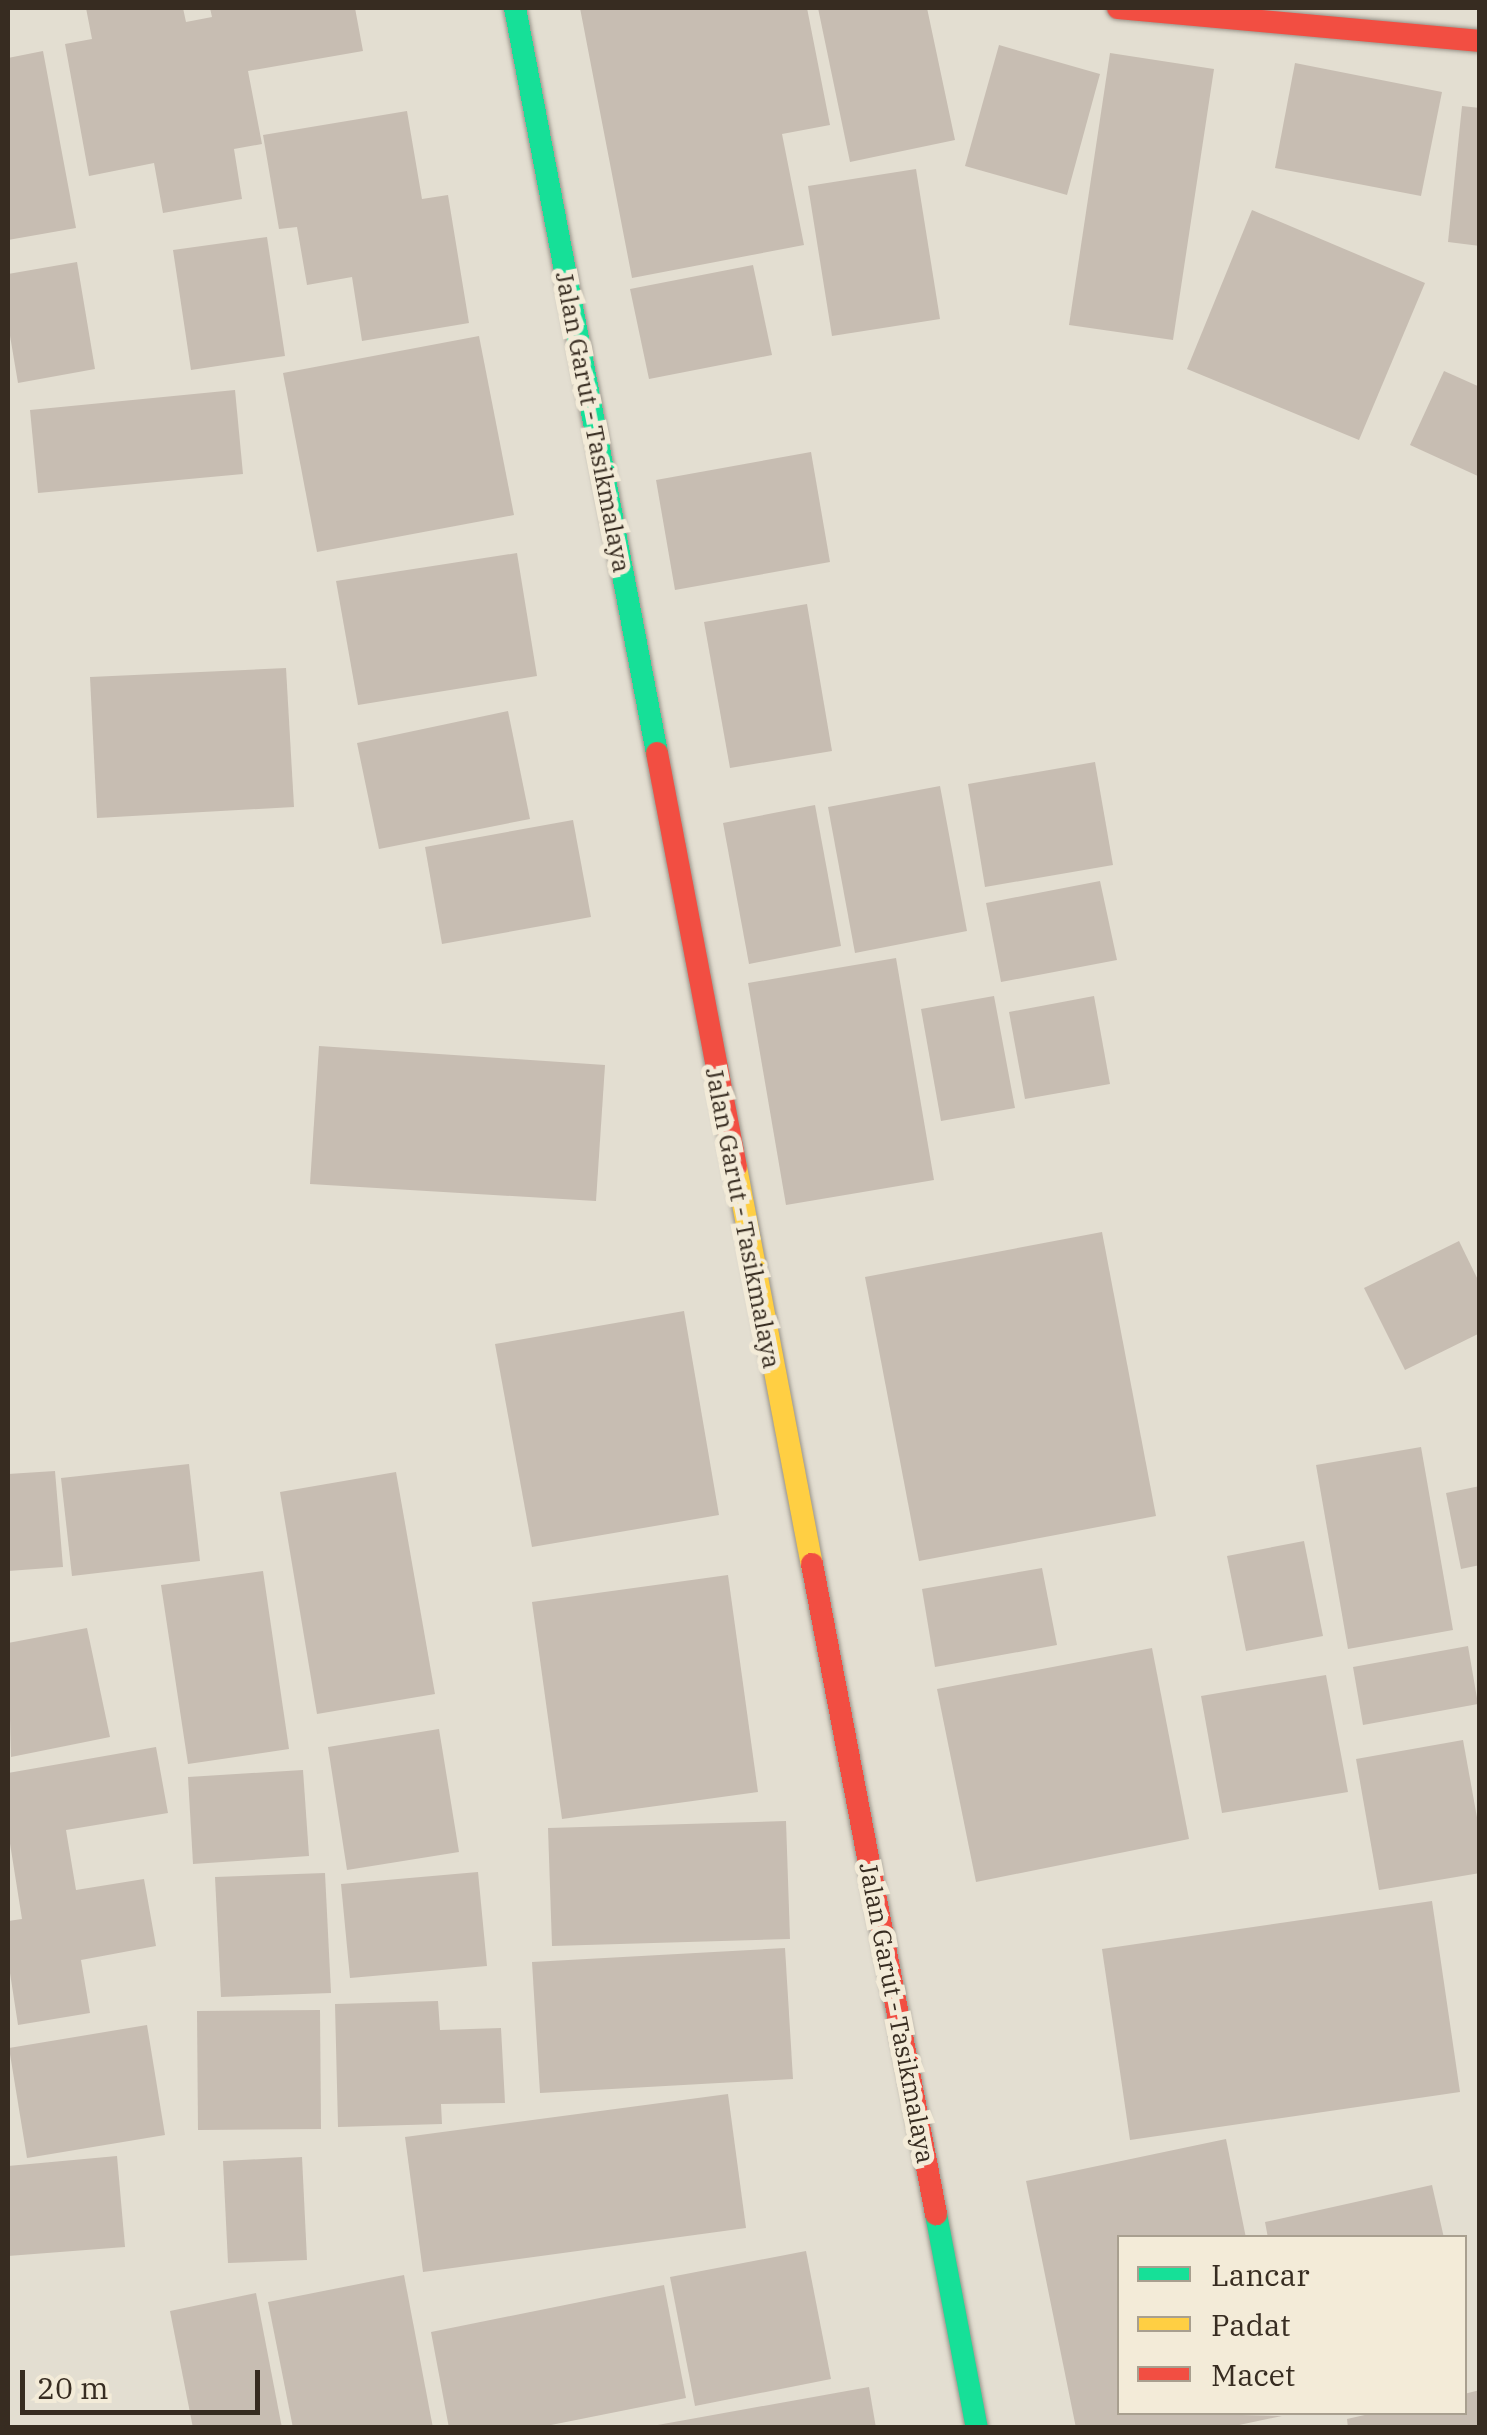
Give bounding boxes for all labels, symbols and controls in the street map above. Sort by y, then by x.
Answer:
street label: Jalan Garut - Tasikmalaya [549,269,637,575]
street label: Jalan Garut - Tasikmalaya [699,1065,787,1371]
street label: Jalan Garut - Tasikmalaya [853,1860,941,2166]
legend [1117,2235,1467,2415]
text: Lancar [1211,2255,1309,2294]
text: Padat [1211,2305,1291,2344]
scale bar [25,2350,265,2412]
text: Macet [1211,2355,1295,2394]
text: 20 m [37,2368,109,2407]

